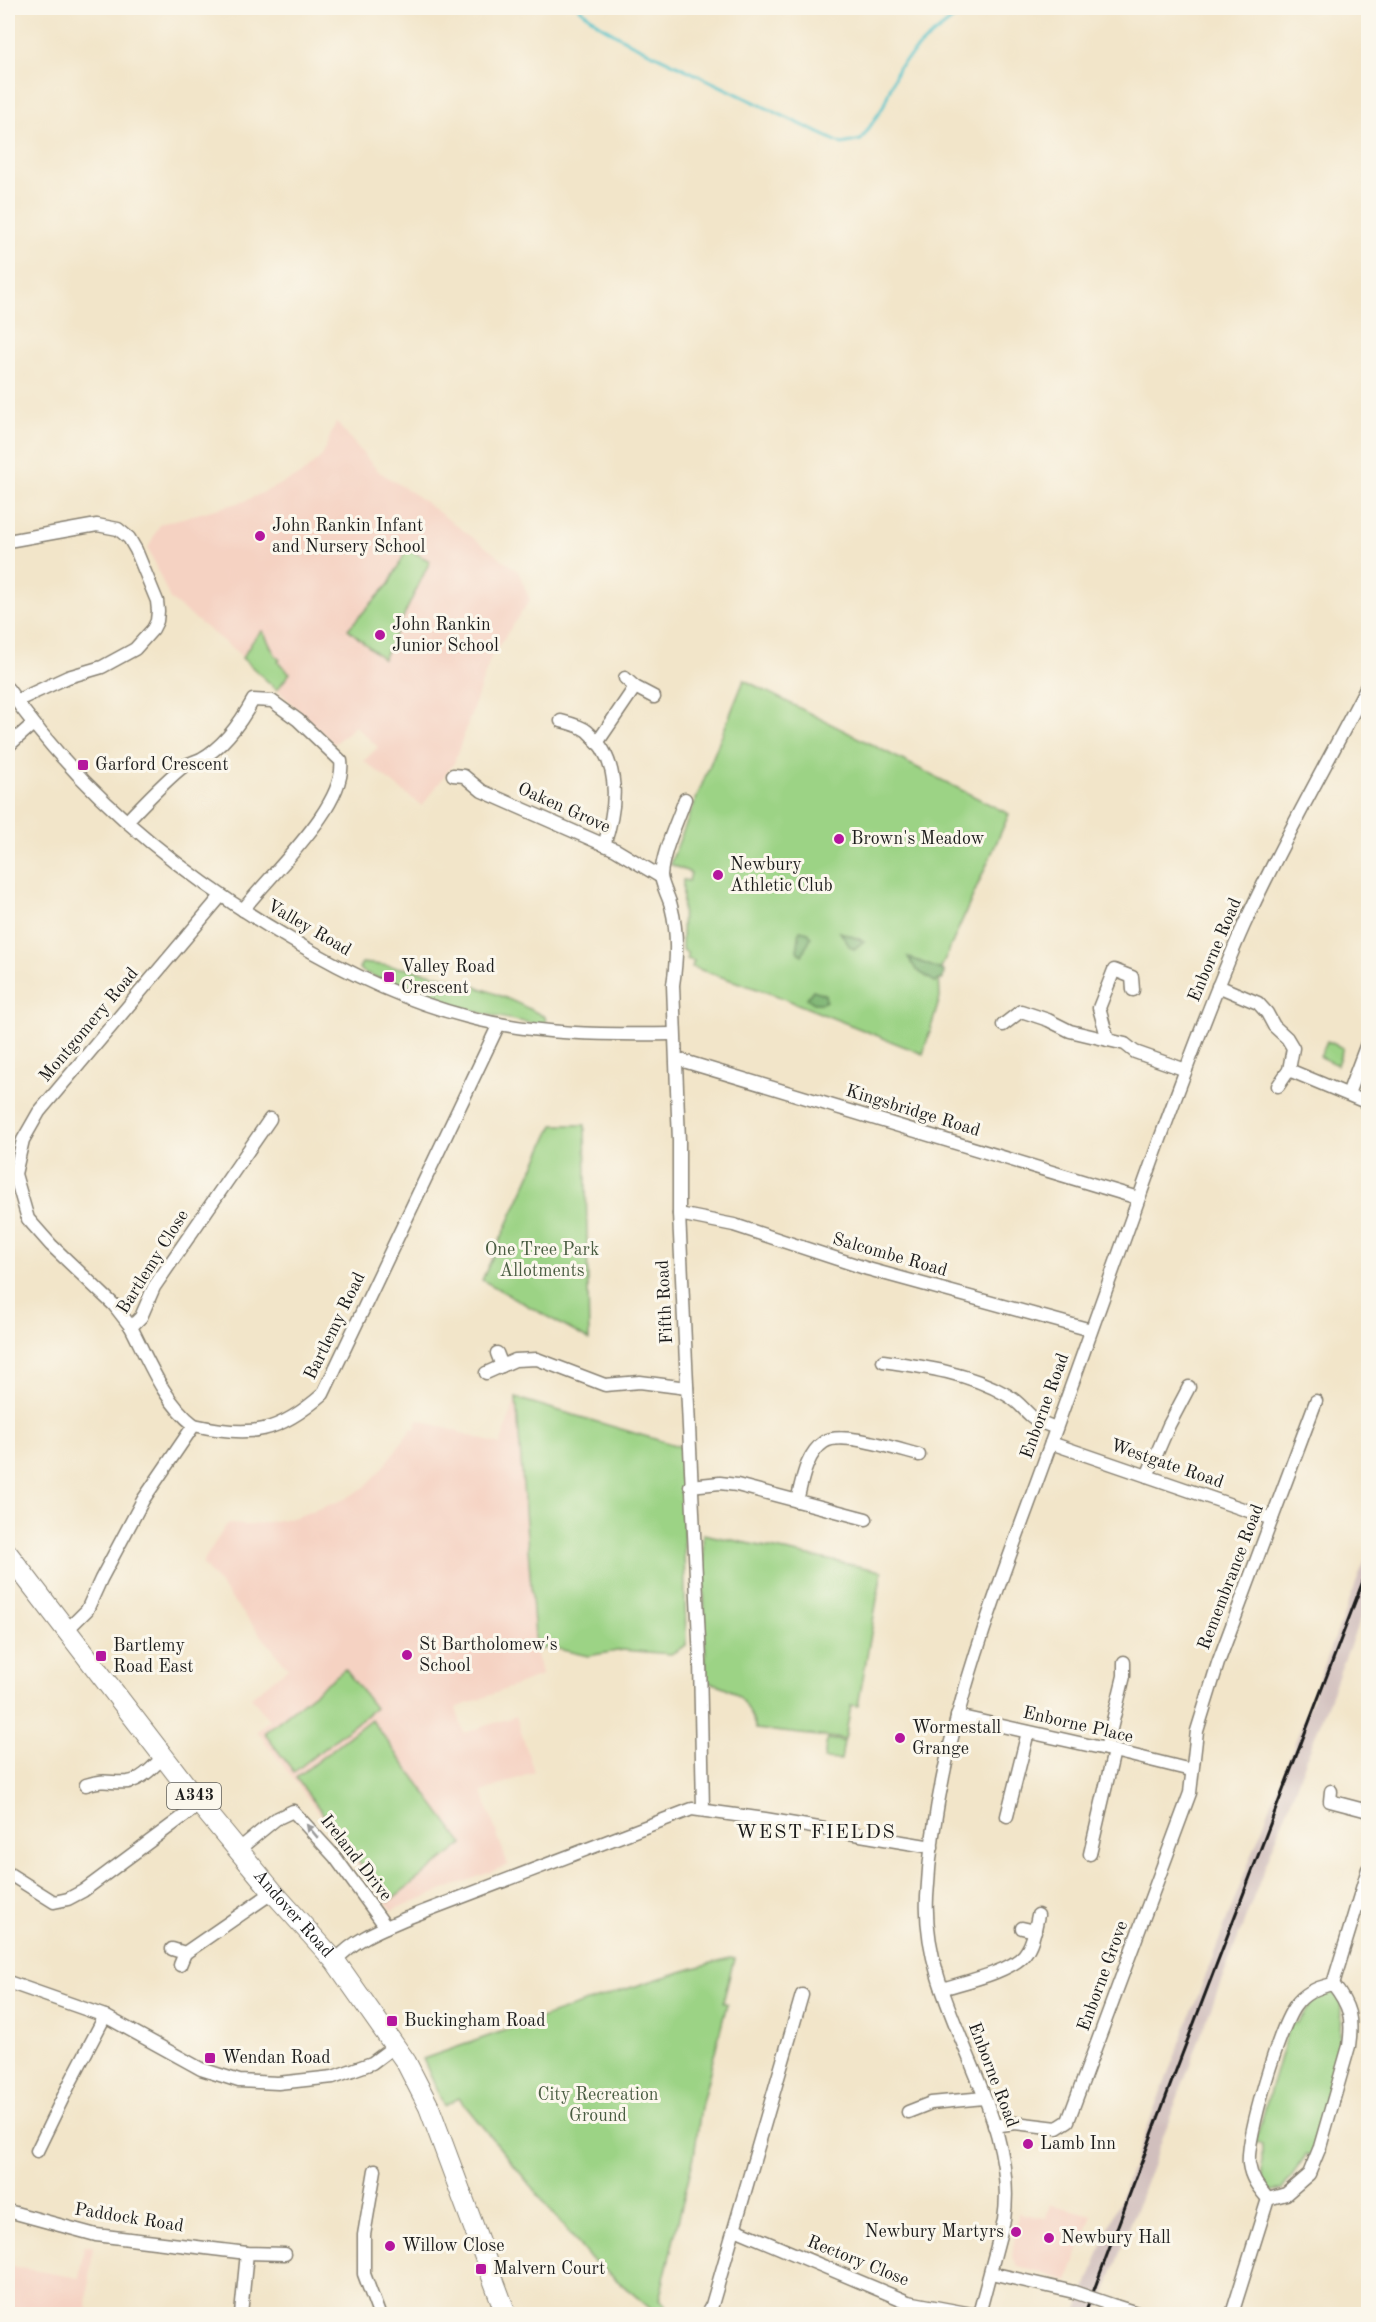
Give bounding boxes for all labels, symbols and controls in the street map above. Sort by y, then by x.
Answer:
place label: John Rankin Infant and Nursery School [272,517,426,556]
marker: John Rankin Infant and Nursery School [253,529,267,543]
place label: John Rankin Junior School [392,616,499,655]
marker: John Rankin Junior School [373,628,387,642]
place label: Garford Crescent [95,756,229,774]
marker: Garford Crescent [76,758,90,772]
street label: Oaken Grove [515,780,613,836]
place label: Brown's Meadow [851,830,985,848]
marker: Brown's Meadow [832,832,846,846]
place label: Newbury Athletic Club [730,856,833,895]
marker: Newbury Athletic Club [711,868,725,882]
street label: Enborne Road [1185,895,1245,1005]
street label: Valley Road [264,897,354,959]
place label: Valley Road Crescent [401,958,495,997]
street label: Montgomery Road [36,964,142,1086]
marker: Valley Road Crescent [382,970,396,984]
street label: Kingsbridge Road [844,1082,982,1140]
street label: Bartlemy Close [114,1207,192,1317]
street label: Salcombe Road [831,1230,949,1280]
park label: One Tree Park Allotments [485,1241,599,1280]
street label: Fifth Road [654,1259,676,1345]
street label: Bartlemy Road [301,1269,369,1383]
street label: Enborne Road [1018,1351,1072,1461]
street label: Westgate Road [1108,1436,1226,1492]
street label: Remembrance Road [1195,1502,1267,1652]
place label: St Bartholomew's School [419,1636,558,1675]
place label: Bartlemy Road East [113,1637,194,1676]
marker: St Bartholomew's School [400,1648,414,1662]
marker: Bartlemy Road East [94,1649,108,1663]
street label: Enborne Place [1021,1704,1135,1746]
place label: Wormestall Grange [912,1719,1001,1758]
marker: Wormestall Grange [893,1731,907,1745]
road number: A343 [167,1783,221,1809]
street label: Ireland Drive [317,1812,395,1904]
one-way arrow [305,1823,318,1839]
district label: WEST FIELDS [736,1823,896,1843]
street label: Andover Road [250,1866,336,1961]
street label: Enborne Grove [1075,1918,1131,2034]
place label: Buckingham Road [404,2012,546,2030]
marker: Buckingham Road [385,2014,399,2028]
street label: Enborne Road [965,2020,1021,2130]
place label: Wendan Road [222,2049,331,2067]
marker: Wendan Road [203,2051,217,2065]
park label: City Recreation Ground [537,2086,659,2125]
place label: Lamb Inn [1040,2135,1116,2153]
marker: Lamb Inn [1021,2137,1035,2151]
street label: Paddock Road [73,2200,185,2236]
place label: Newbury Martyrs [865,2223,1004,2241]
marker: Newbury Martyrs [1009,2225,1023,2239]
place label: Newbury Hall [1061,2229,1171,2247]
marker: Newbury Hall [1042,2231,1056,2245]
street label: Rectory Close [804,2232,912,2290]
place label: Willow Close [402,2237,505,2255]
marker: Willow Close [383,2239,397,2253]
place label: Malvern Court [493,2260,605,2278]
marker: Malvern Court [474,2262,488,2276]

